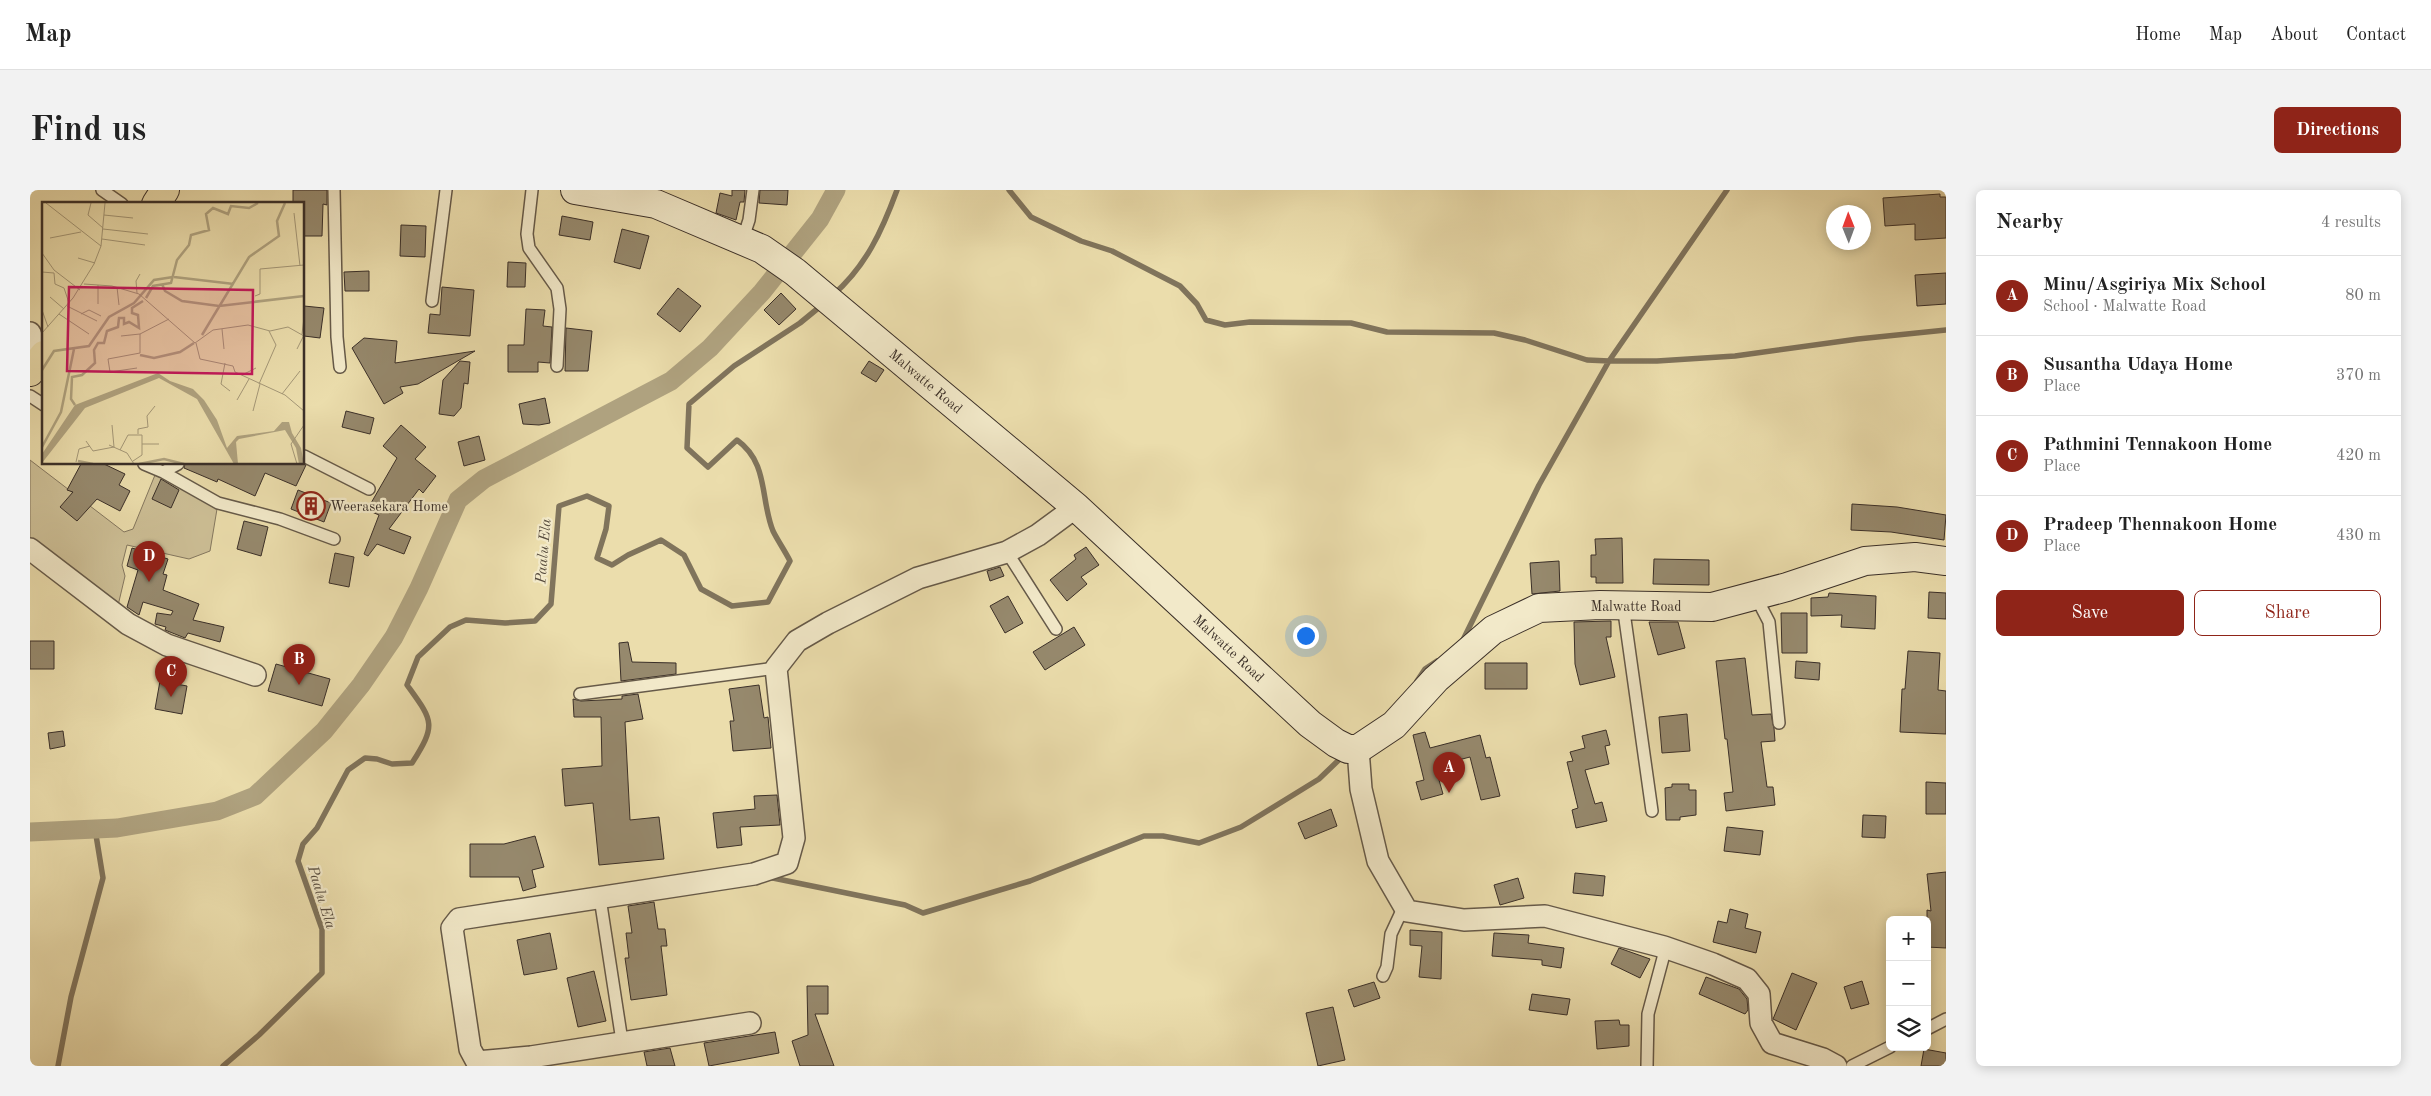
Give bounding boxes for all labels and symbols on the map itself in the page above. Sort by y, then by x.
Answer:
inset map [42,202,305,465]
north arrow [1826,205,1871,250]
street label: Malwatte Road [886,347,965,416]
building icon: Weerasekara Home [296,491,326,521]
place label: Weerasekara Home [330,500,448,514]
water label: Paalu Ela [534,518,555,585]
pin: D [133,541,165,582]
street label: Malwatte Road [1590,600,1682,614]
street label: Malwatte Road [1190,613,1266,685]
your location [1293,623,1319,649]
pin: B [283,644,315,685]
pin: C [155,656,187,697]
pin: A [1433,752,1465,793]
water label: Paalu Ela [304,863,337,931]

